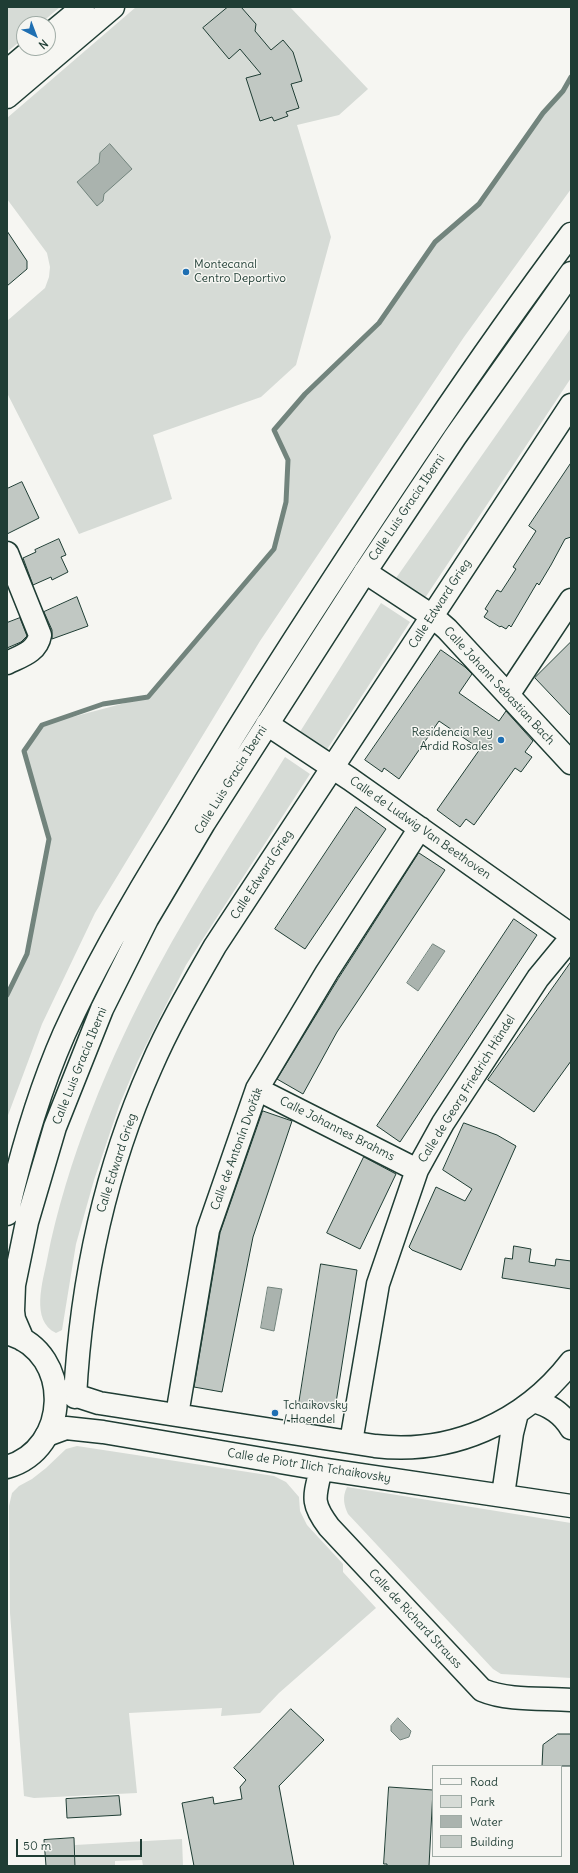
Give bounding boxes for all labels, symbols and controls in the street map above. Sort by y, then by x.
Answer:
north arrow [16,16,56,56]
text: N [36,36,51,52]
place label: Montecanal Centro Deportivo [194,258,286,286]
marker: Montecanal Centro Deportivo [181,267,191,277]
street label: Calle Luis Gracia Iberni [366,452,448,564]
street label: Calle Edward Grieg [406,557,474,651]
street label: Calle Johann Sebastian Bach [441,624,557,748]
street label: Calle Luis Gracia Iberni [192,723,270,837]
place label: Residencia Rey Ardid Rosales [411,726,493,754]
marker: Residencia Rey Ardid Rosales [496,735,506,745]
street label: Calle de Ludwig Van Beethoven [347,774,493,882]
street label: Calle Edward Grieg [228,828,296,922]
street label: Calle Luis Gracia Iberni [50,1005,110,1127]
street label: Calle de Georg Friedrich Händel [416,1013,518,1165]
street label: Calle de Antonín Dvořák [208,1086,266,1212]
street label: Calle Johannes Brahms [277,1094,397,1164]
street label: Calle Edward Grieg [94,1111,140,1215]
place label: Tchaikovsky / Haendel [283,1399,348,1427]
marker: Tchaikovsky / Haendel [270,1408,280,1418]
street label: Calle de Piotr Ilich Tchaikovsky [226,1446,392,1486]
street label: Calle de Richard Strauss [365,1566,465,1672]
legend [432,1765,562,1857]
text: Road [470,1774,498,1789]
text: Park [470,1794,495,1809]
text: Water [470,1814,503,1829]
scale bar [18,1831,144,1857]
text: Building [470,1834,514,1849]
text: 50 m [23,1838,51,1853]

